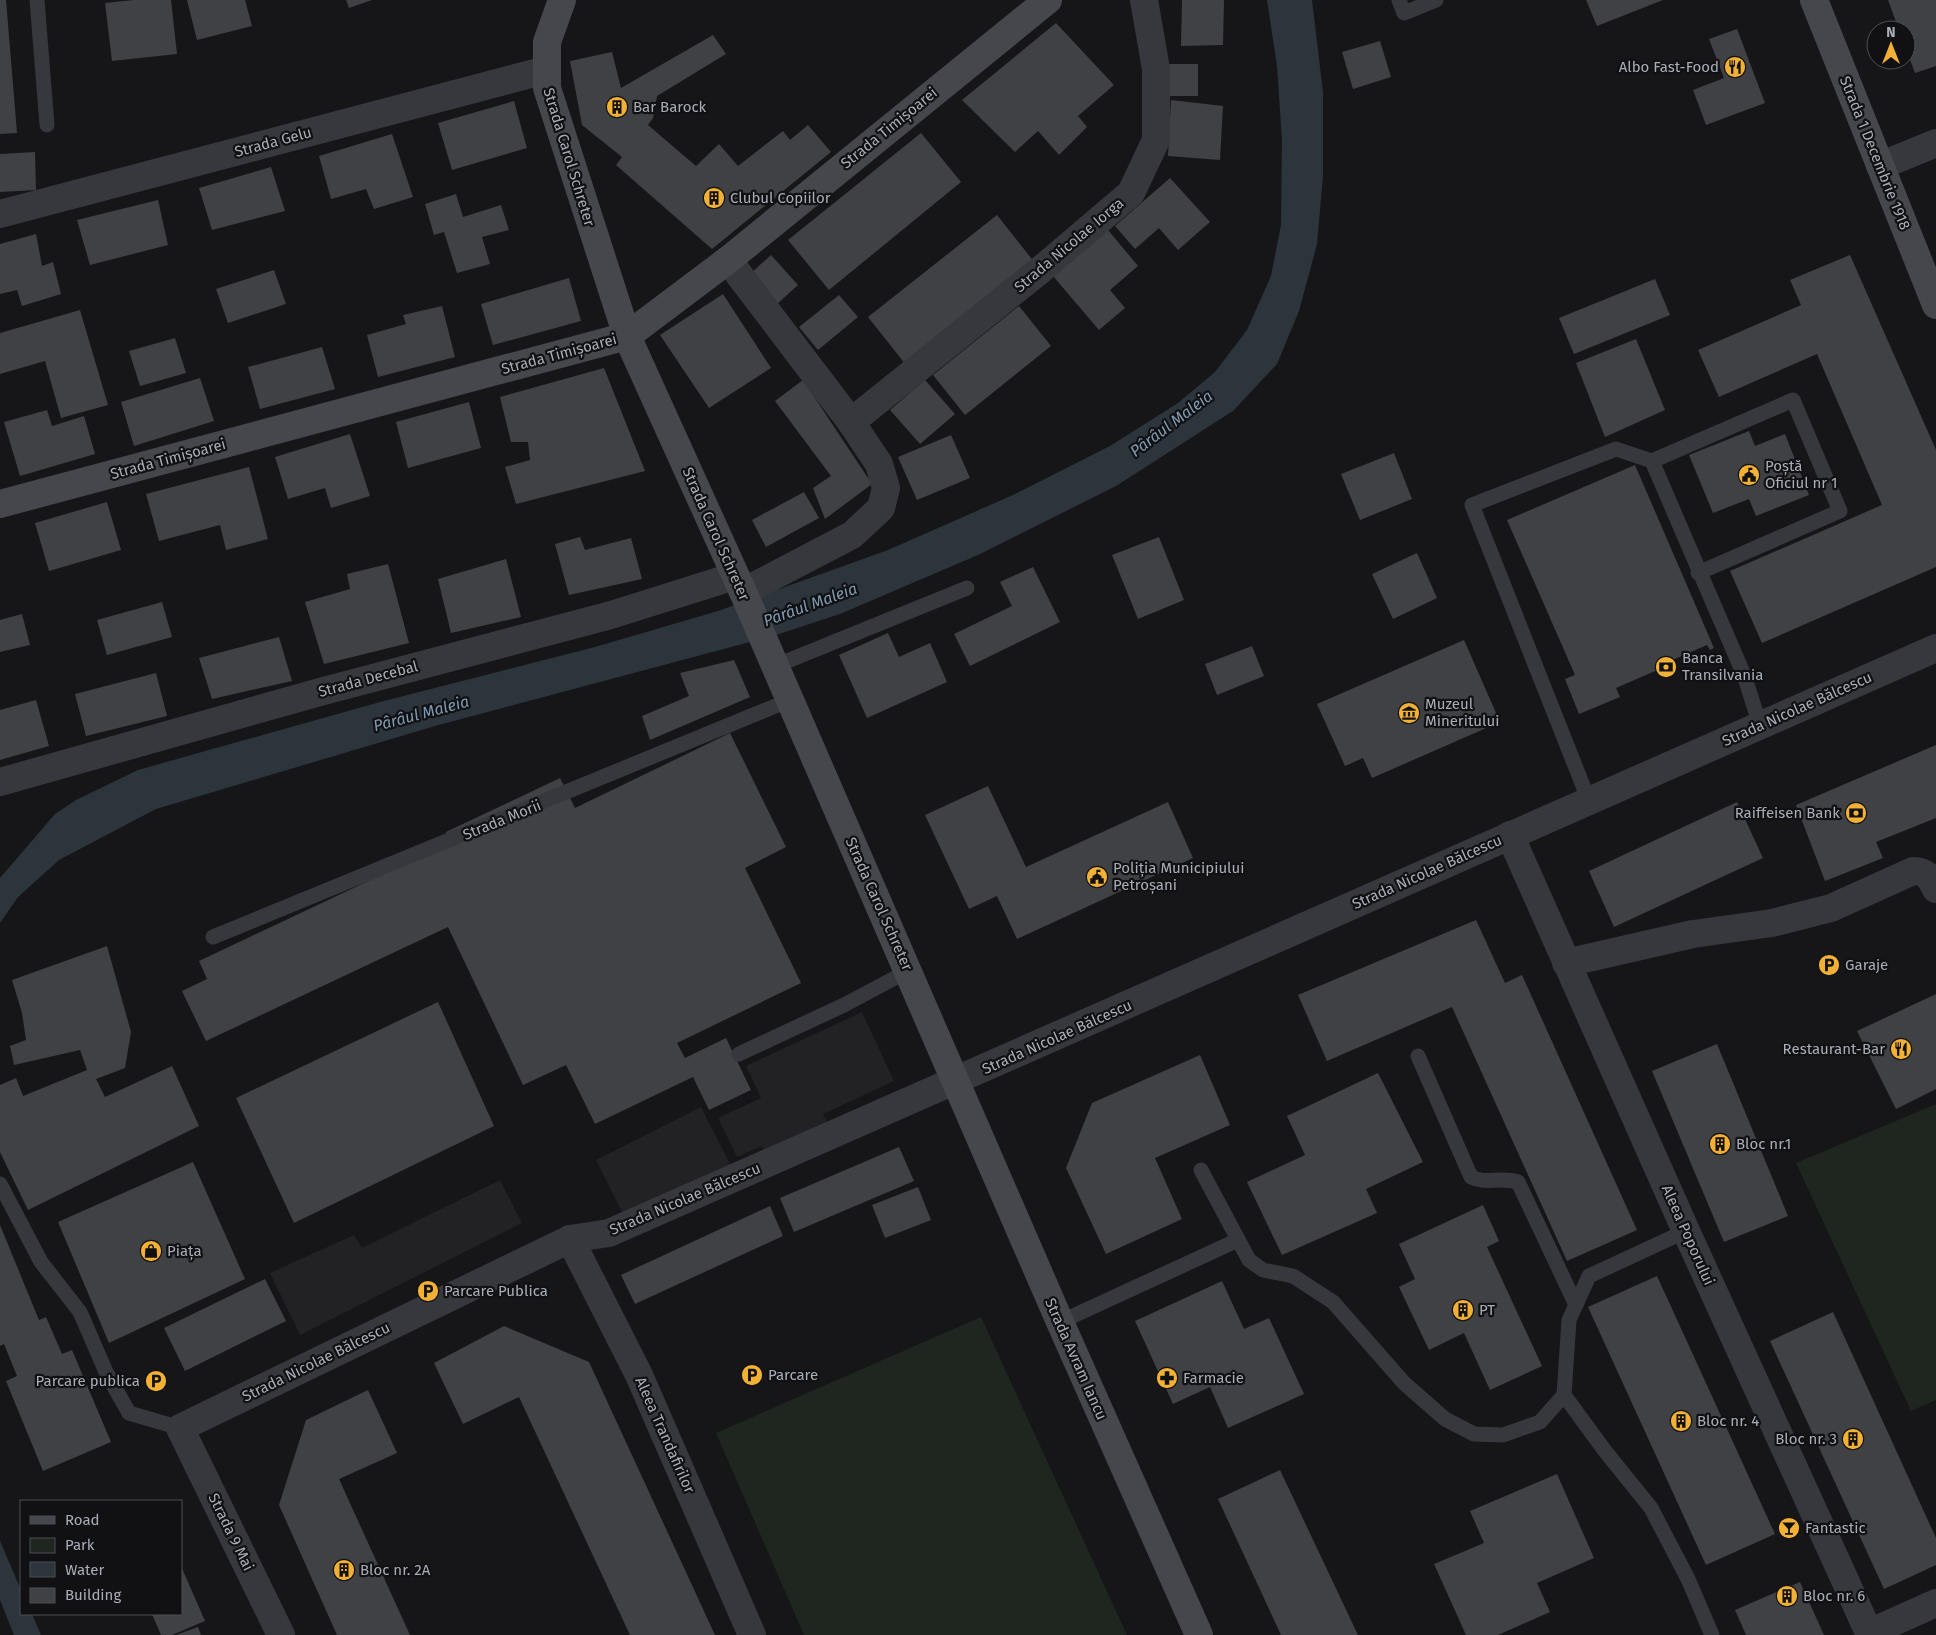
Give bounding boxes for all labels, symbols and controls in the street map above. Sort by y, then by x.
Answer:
north arrow [1866,20,1916,70]
text: N [1886,24,1896,41]
restaurant icon: Albo Fast-Food [1723,55,1747,79]
place label: Albo Fast-Food [1619,58,1719,76]
street label: Strada 1 Decembrie 1918 [1836,73,1914,233]
street label: Strada Timișoarei [837,84,941,173]
street label: Strada Carol Schreter [539,86,599,229]
building icon: Bar Barock [605,95,629,119]
place label: Bar Barock [633,98,707,116]
street label: Strada Gelu [233,123,313,161]
building icon: Clubul Copiilor [702,186,726,210]
place label: Clubul Copiilor [730,189,831,207]
street label: Strada Nicolae Iorga [1011,194,1127,296]
street label: Strada Timișoarei [499,330,619,379]
water label: Pârâul Maleia [1126,386,1216,461]
street label: Strada Timișoarei [108,435,228,484]
place label: Poștă Oficiul nr 1 [1765,457,1838,492]
public building icon: Poștă Oficiul nr 1 [1737,463,1761,487]
street label: Strada Carol Schreter [679,465,754,604]
water label: Pârâul Maleia [761,579,860,630]
place label: Banca Transilvania [1682,649,1763,684]
bank icon: Banca Transilvania [1654,655,1678,679]
street label: Strada Decebal [316,657,420,701]
street label: Strada Nicolae Bălcescu [1719,668,1875,750]
water label: Pârâul Maleia [371,692,471,735]
place label: Muzeul Mineritului [1425,695,1499,730]
museum icon: Muzeul Mineritului [1397,701,1421,725]
street label: Strada Morii [460,796,544,844]
bank icon: Raiffeisen Bank [1844,801,1868,825]
place label: Raiffeisen Bank [1735,804,1840,822]
street label: Strada Nicolae Bălcescu [1349,831,1505,913]
street label: Strada Carol Schreter [842,835,917,974]
place label: Poliția Municipiului Petroșani [1113,859,1244,895]
public building icon: Poliția Municipiului Petroșani [1085,865,1109,889]
parking icon: Garaje [1817,953,1841,977]
place label: Garaje [1845,956,1888,974]
street label: Strada Nicolae Bălcescu [979,996,1135,1078]
restaurant icon: Restaurant-Bar [1889,1037,1913,1061]
place label: Restaurant-Bar [1783,1040,1885,1058]
building icon: Bloc nr.1 [1708,1132,1732,1156]
place label: Bloc nr.1 [1736,1135,1791,1153]
street label: Strada Nicolae Bălcescu [607,1159,763,1239]
street label: Aleea Poporului [1658,1182,1718,1288]
shop icon: Piața [139,1239,163,1263]
place label: Piața [167,1242,202,1261]
parking icon: Parcare Publica [416,1279,440,1303]
place label: Parcare Publica [444,1282,548,1300]
street label: Strada Avram Iancu [1041,1295,1111,1423]
building icon: PT [1451,1298,1475,1322]
place label: PT [1479,1301,1495,1319]
street label: Strada Nicolae Bălcescu [239,1318,393,1406]
parking icon: Parcare [740,1363,764,1387]
place label: Parcare [768,1366,818,1384]
pharmacy icon: Farmacie [1155,1366,1179,1390]
parking icon: Parcare publica [144,1369,168,1393]
place label: Farmacie [1183,1369,1244,1387]
place label: Parcare publica [36,1372,140,1390]
street label: Aleea Trandafirilor [631,1374,699,1496]
building icon: Bloc nr. 4 [1669,1409,1693,1433]
place label: Bloc nr. 4 [1697,1412,1759,1430]
building icon: Bloc nr. 3 [1841,1427,1865,1451]
place label: Bloc nr. 3 [1775,1430,1837,1448]
street label: Strada 9 Mai [204,1490,258,1574]
legend [20,1500,182,1615]
text: Road [65,1511,100,1529]
bar icon: Fantastic [1777,1516,1801,1540]
place label: Fantastic [1805,1519,1866,1537]
text: Park [65,1536,95,1554]
building icon: Bloc nr. 2A [332,1558,356,1582]
text: Water [65,1561,104,1579]
place label: Bloc nr. 2A [360,1561,431,1579]
building icon: Bloc nr. 6 [1775,1584,1799,1608]
text: Building [65,1586,121,1604]
place label: Bloc nr. 6 [1803,1587,1865,1605]

